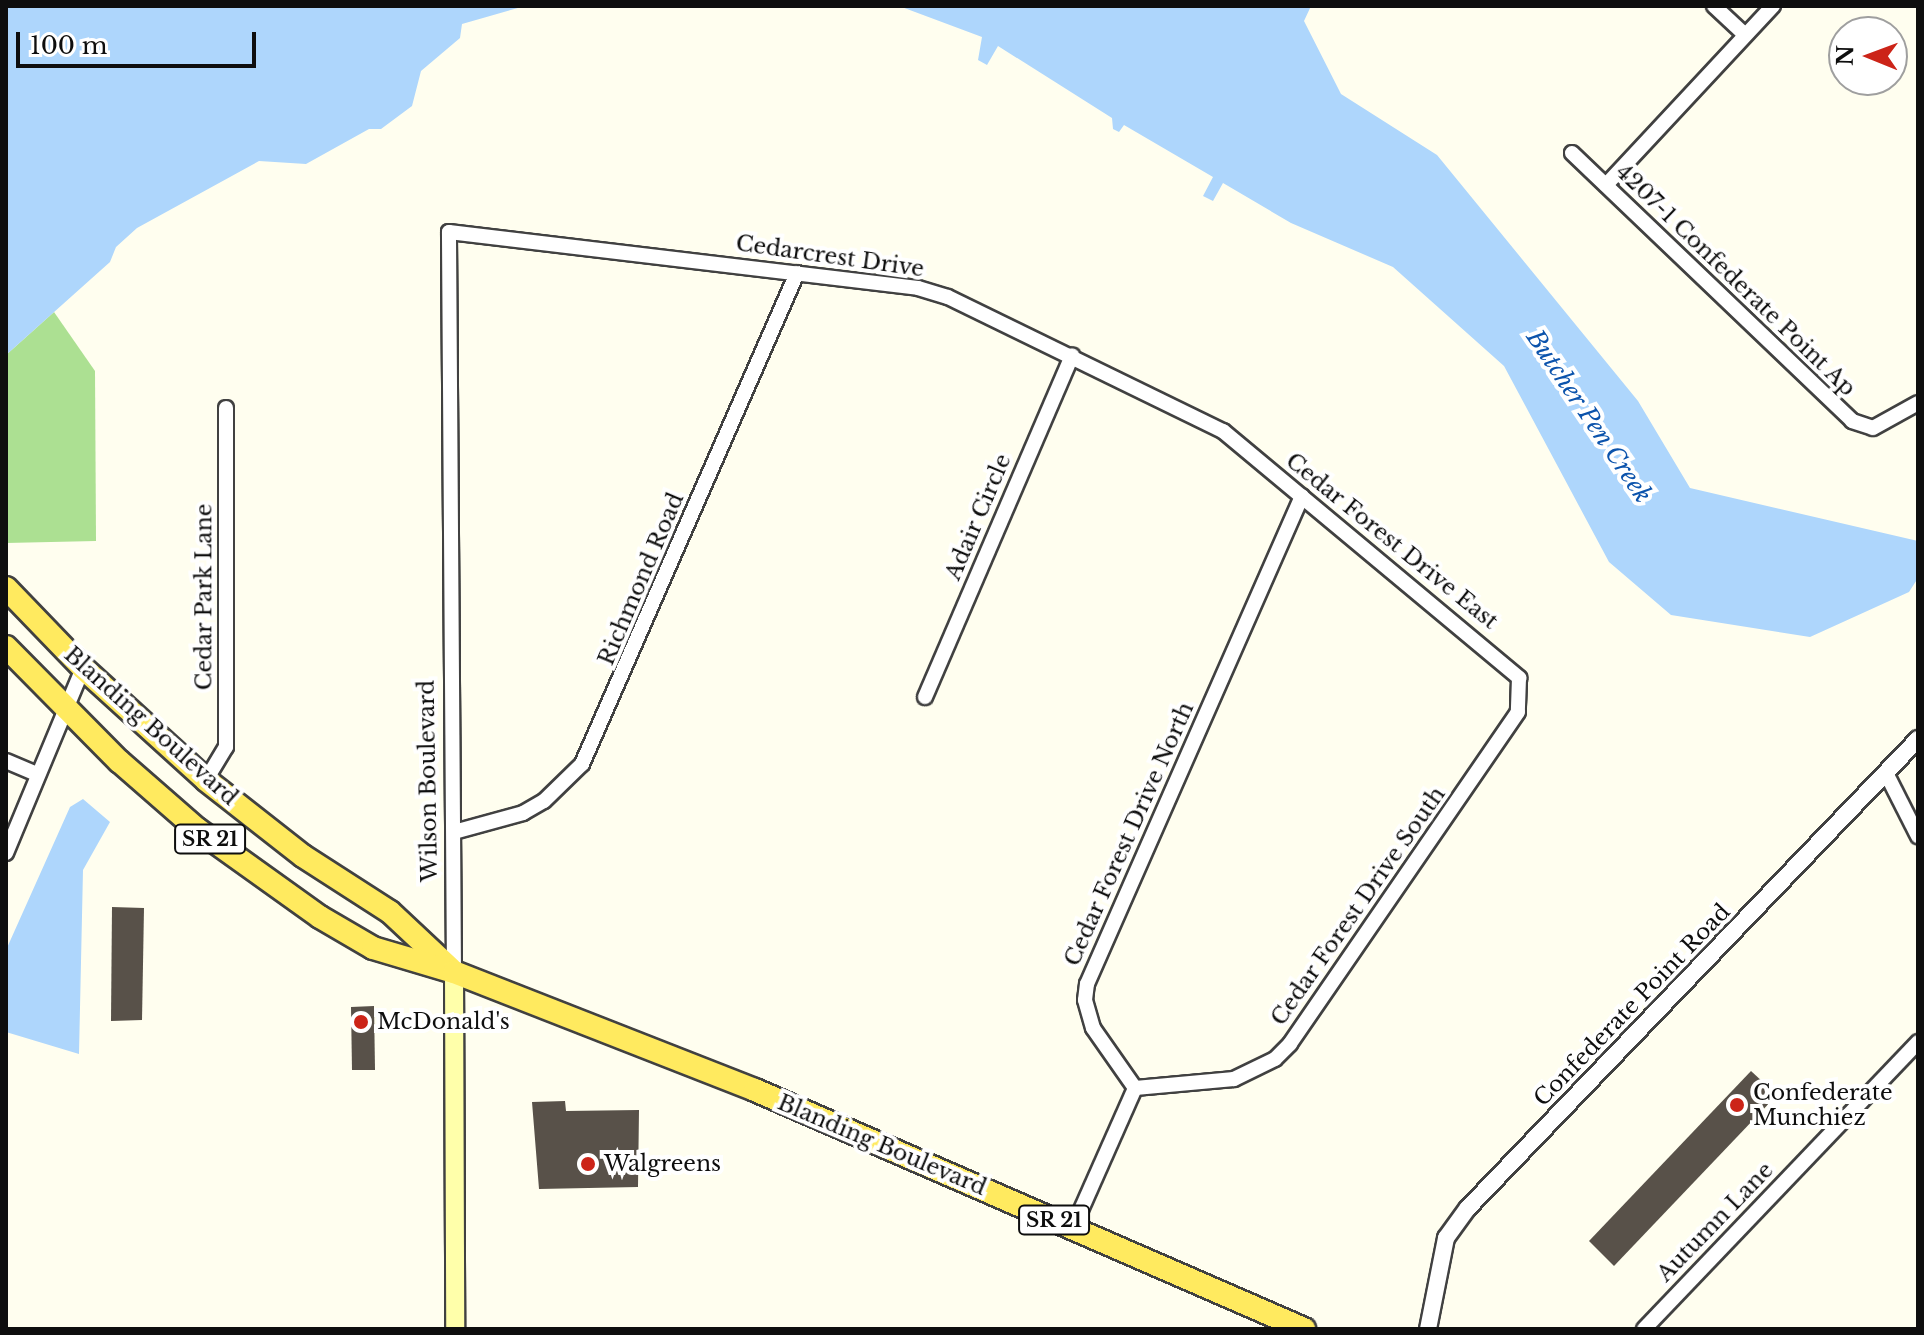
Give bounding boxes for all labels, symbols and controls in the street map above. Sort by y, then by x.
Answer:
scale bar [20,16,260,66]
north arrow [1828,16,1908,96]
text: 100 m [30,31,108,60]
text: N [1832,45,1859,66]
street label: 4207-1 Confederate Point Ap [1611,158,1861,402]
street label: Cedarcrest Drive [734,230,926,282]
water label: Butcher Pen Creek [1520,324,1658,508]
street label: Cedar Forest Drive East [1281,447,1503,635]
street label: Adair Circle [939,450,1017,584]
street label: Richmond Road [593,489,689,669]
street label: Cedar Park Lane [191,503,217,691]
street label: Blanding Boulevard [59,641,243,811]
street label: Wilson Boulevard [413,680,443,882]
street label: Cedar Forest Drive North [1059,698,1199,970]
street label: Cedar Forest Drive South [1265,781,1451,1031]
road number: SR 21 [172,823,248,855]
street label: Confederate Point Road [1528,898,1736,1112]
place label: McDonald's [377,1009,510,1035]
marker: McDonald's [352,1013,370,1031]
place label: Confederate Munchiez [1753,1079,1893,1130]
street label: Blanding Boulevard [774,1089,990,1201]
marker: Confederate Munchiez [1728,1096,1746,1114]
place label: Walgreens [604,1151,721,1177]
marker: Walgreens [579,1155,597,1173]
street label: Autumn Lane [1651,1157,1779,1287]
road number: SR 21 [1016,1204,1092,1236]

